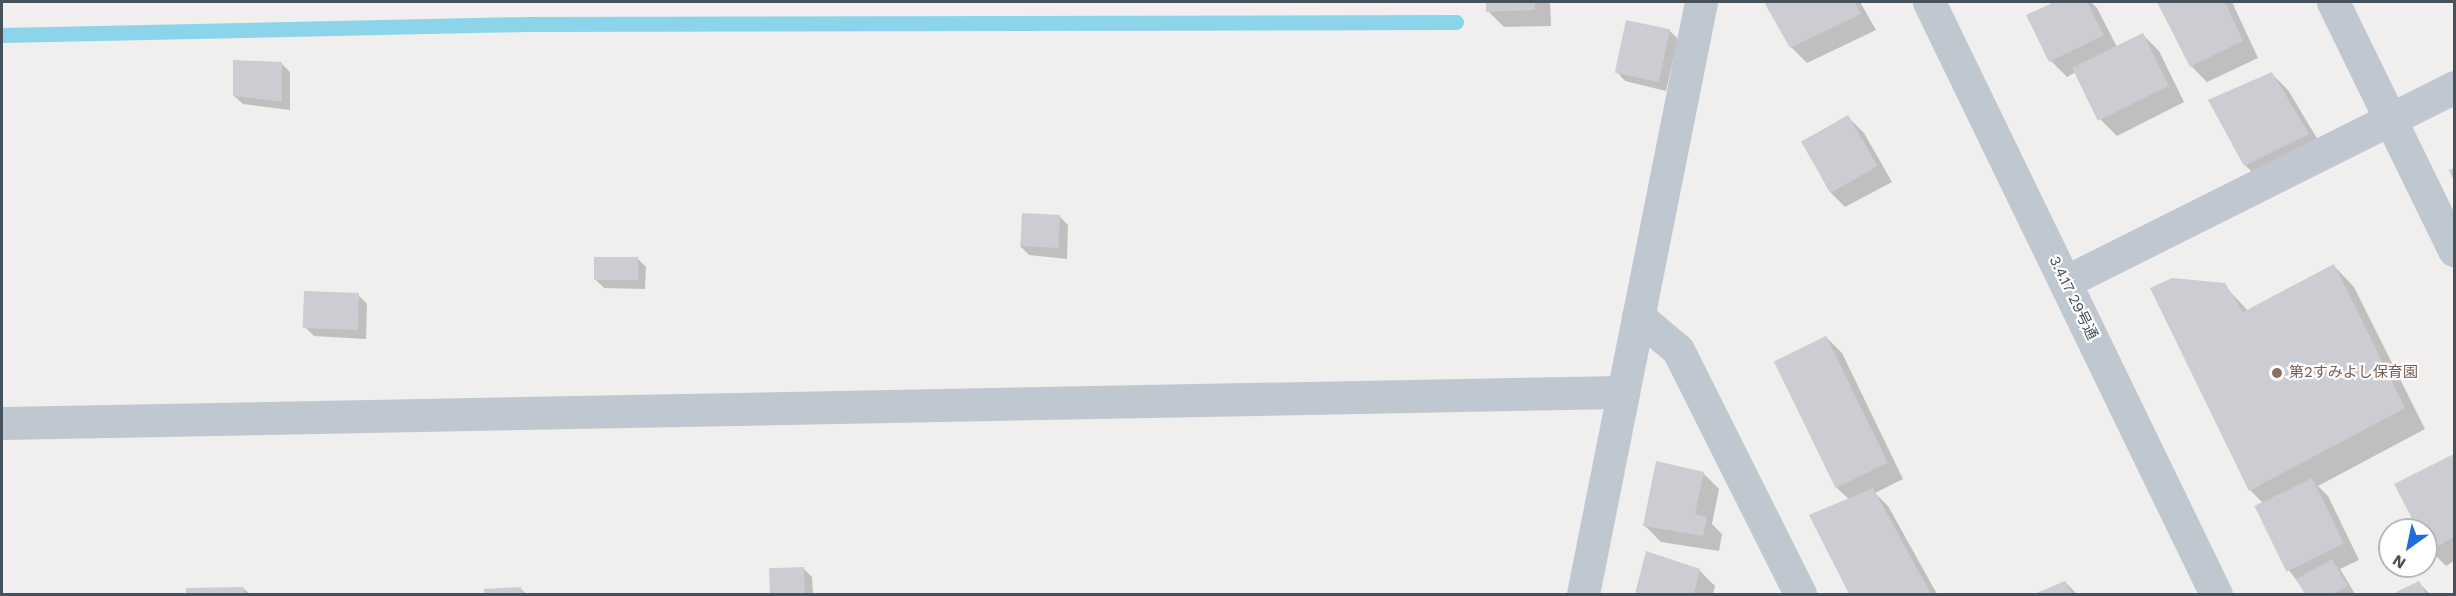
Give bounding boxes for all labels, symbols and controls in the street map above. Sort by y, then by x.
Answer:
street label: 3.4.17 29号通 [2045,253,2101,343]
place label: 第2すみよし保育園 [2289,364,2418,382]
marker: 第2すみよし保育園 [2270,366,2284,380]
north arrow [2378,518,2438,578]
text: N [2389,551,2409,573]

